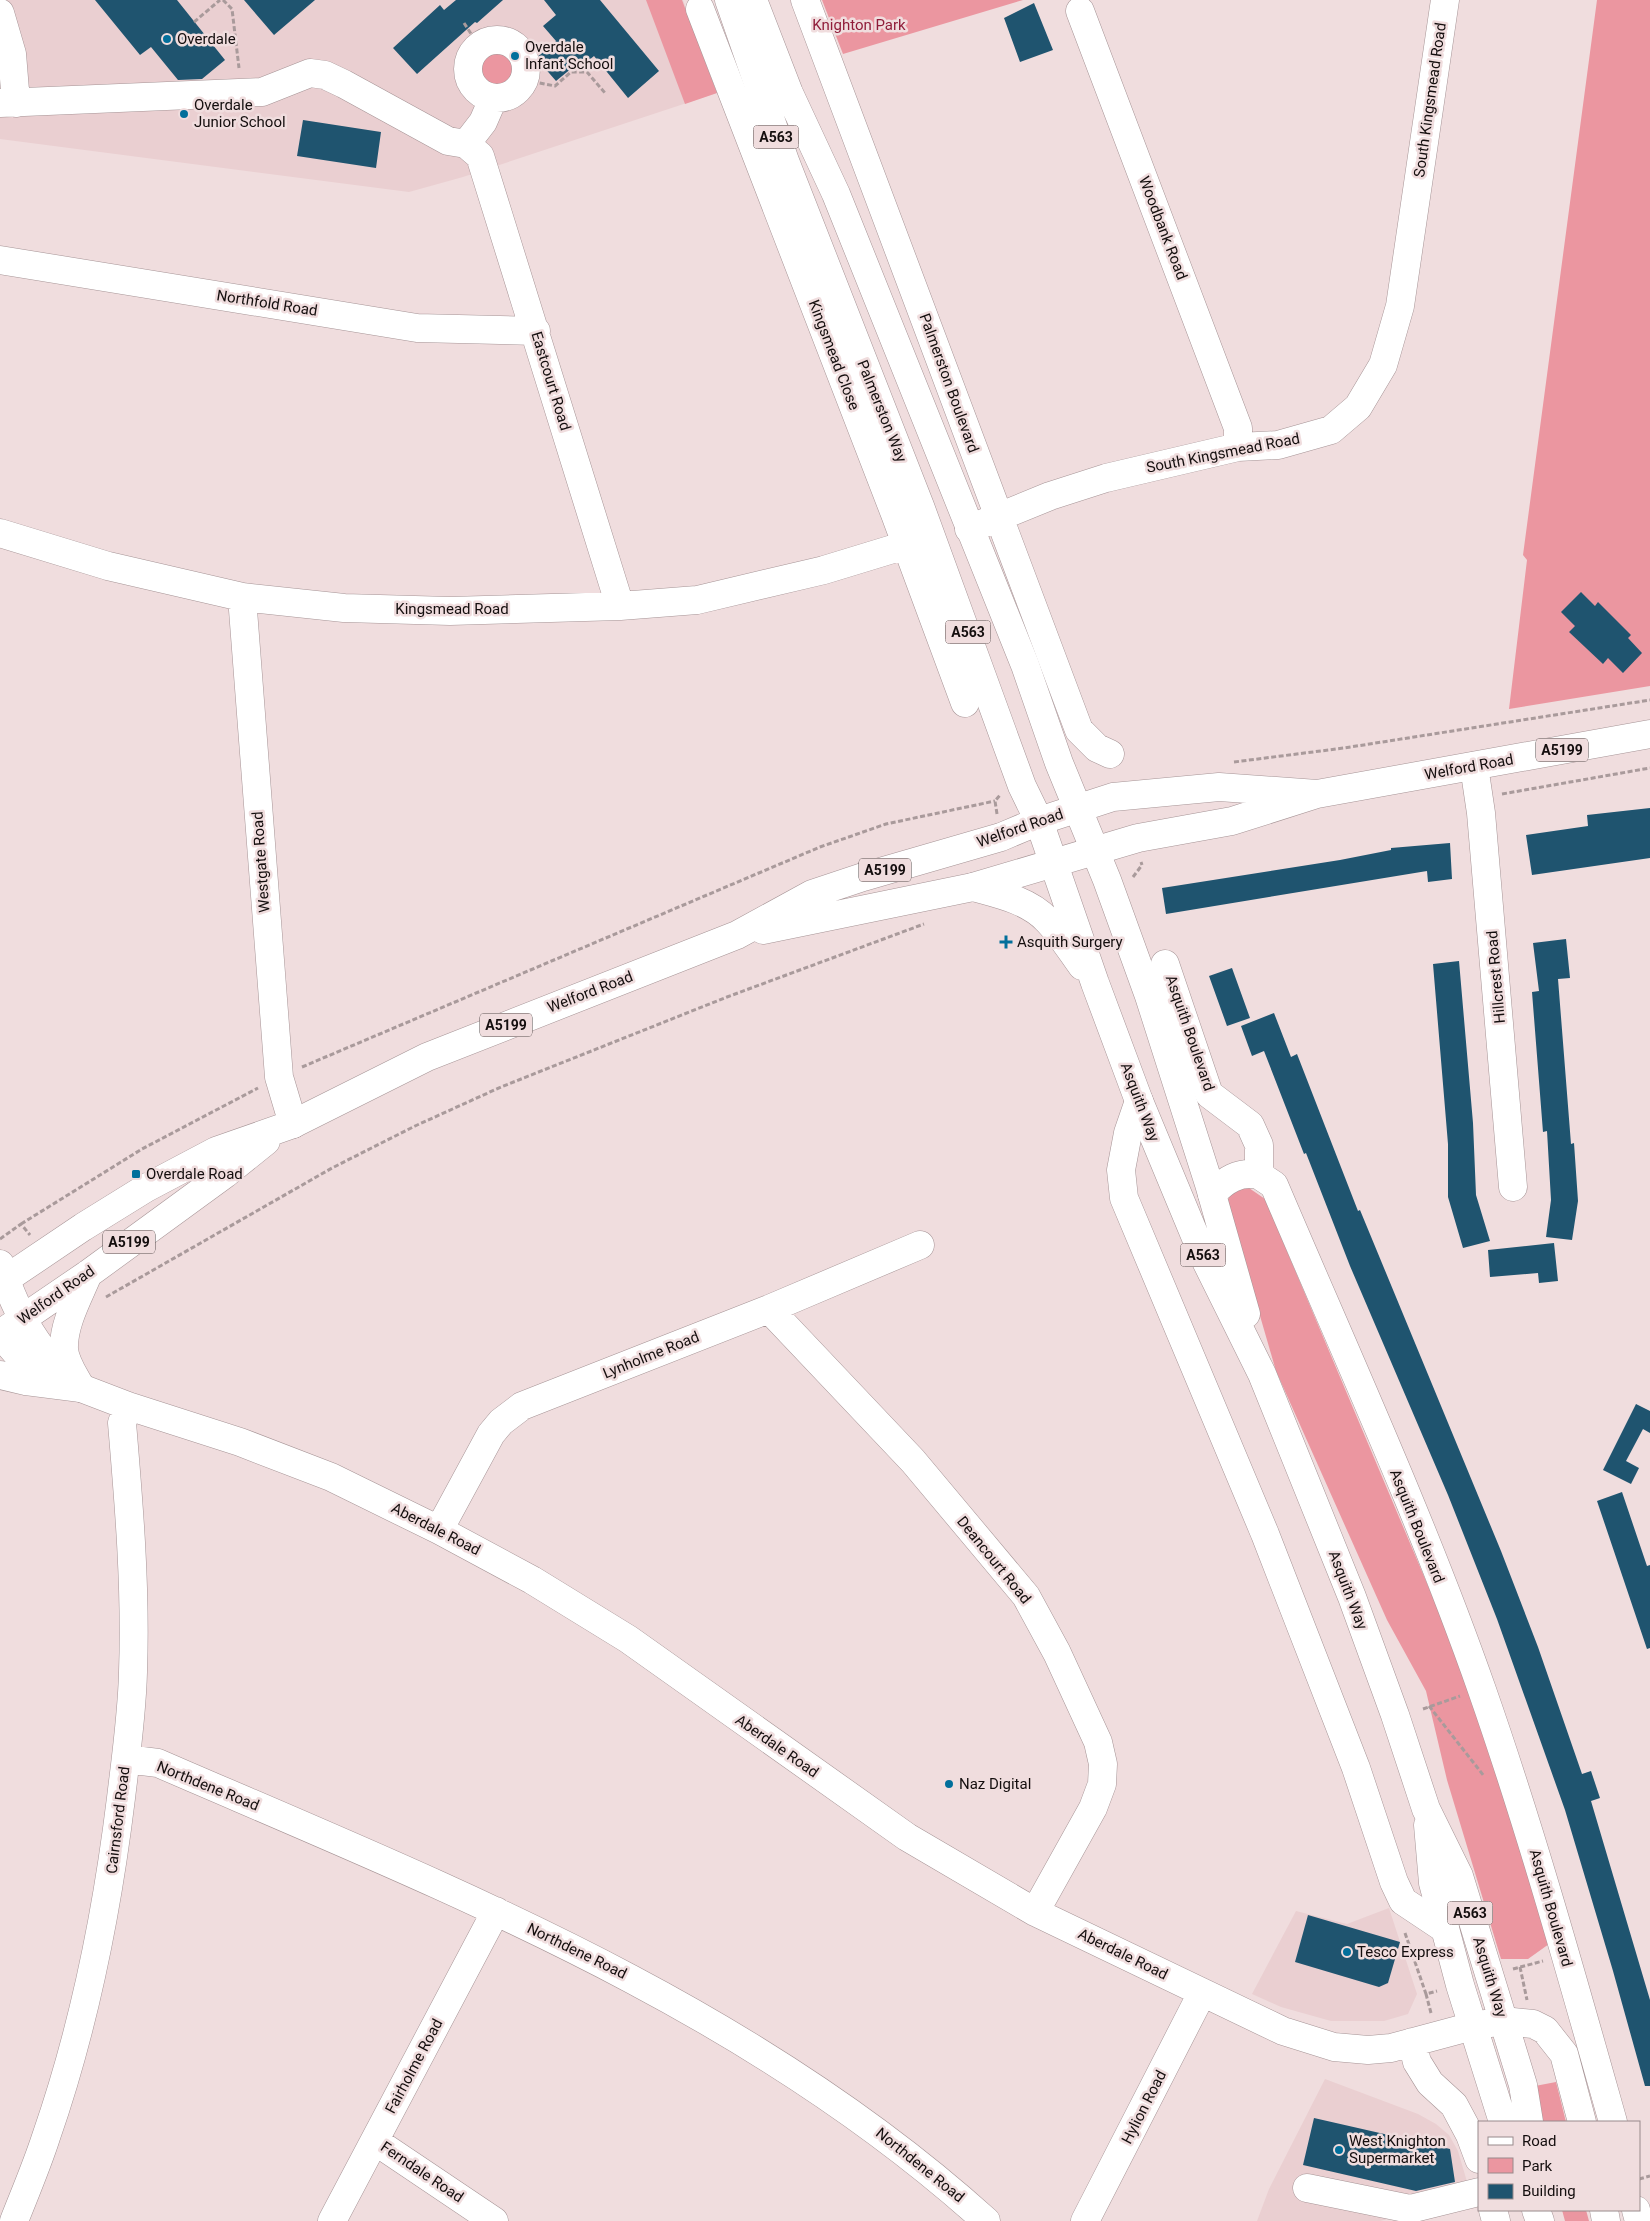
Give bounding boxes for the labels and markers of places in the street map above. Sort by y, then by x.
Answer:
place label: Overdale [177,30,236,48]
marker: Overdale [161,33,173,45]
place label: Overdale Infant School [525,38,613,73]
marker: Overdale Infant School [509,50,521,62]
place label: Overdale Junior School [194,96,286,131]
marker: Overdale Junior School [178,108,190,120]
place label: Asquith Surgery [1017,933,1123,951]
marker: Asquith Surgery [999,935,1013,949]
place label: Overdale Road [146,1165,243,1183]
marker: Overdale Road [130,1168,142,1180]
place label: Naz Digital [959,1775,1031,1793]
marker: Naz Digital [943,1778,955,1790]
place label: Tesco Express [1357,1943,1454,1961]
marker: Tesco Express [1341,1946,1353,1958]
place label: West Knighton Supermarket [1349,2132,1446,2167]
marker: West Knighton Supermarket [1333,2144,1345,2156]

